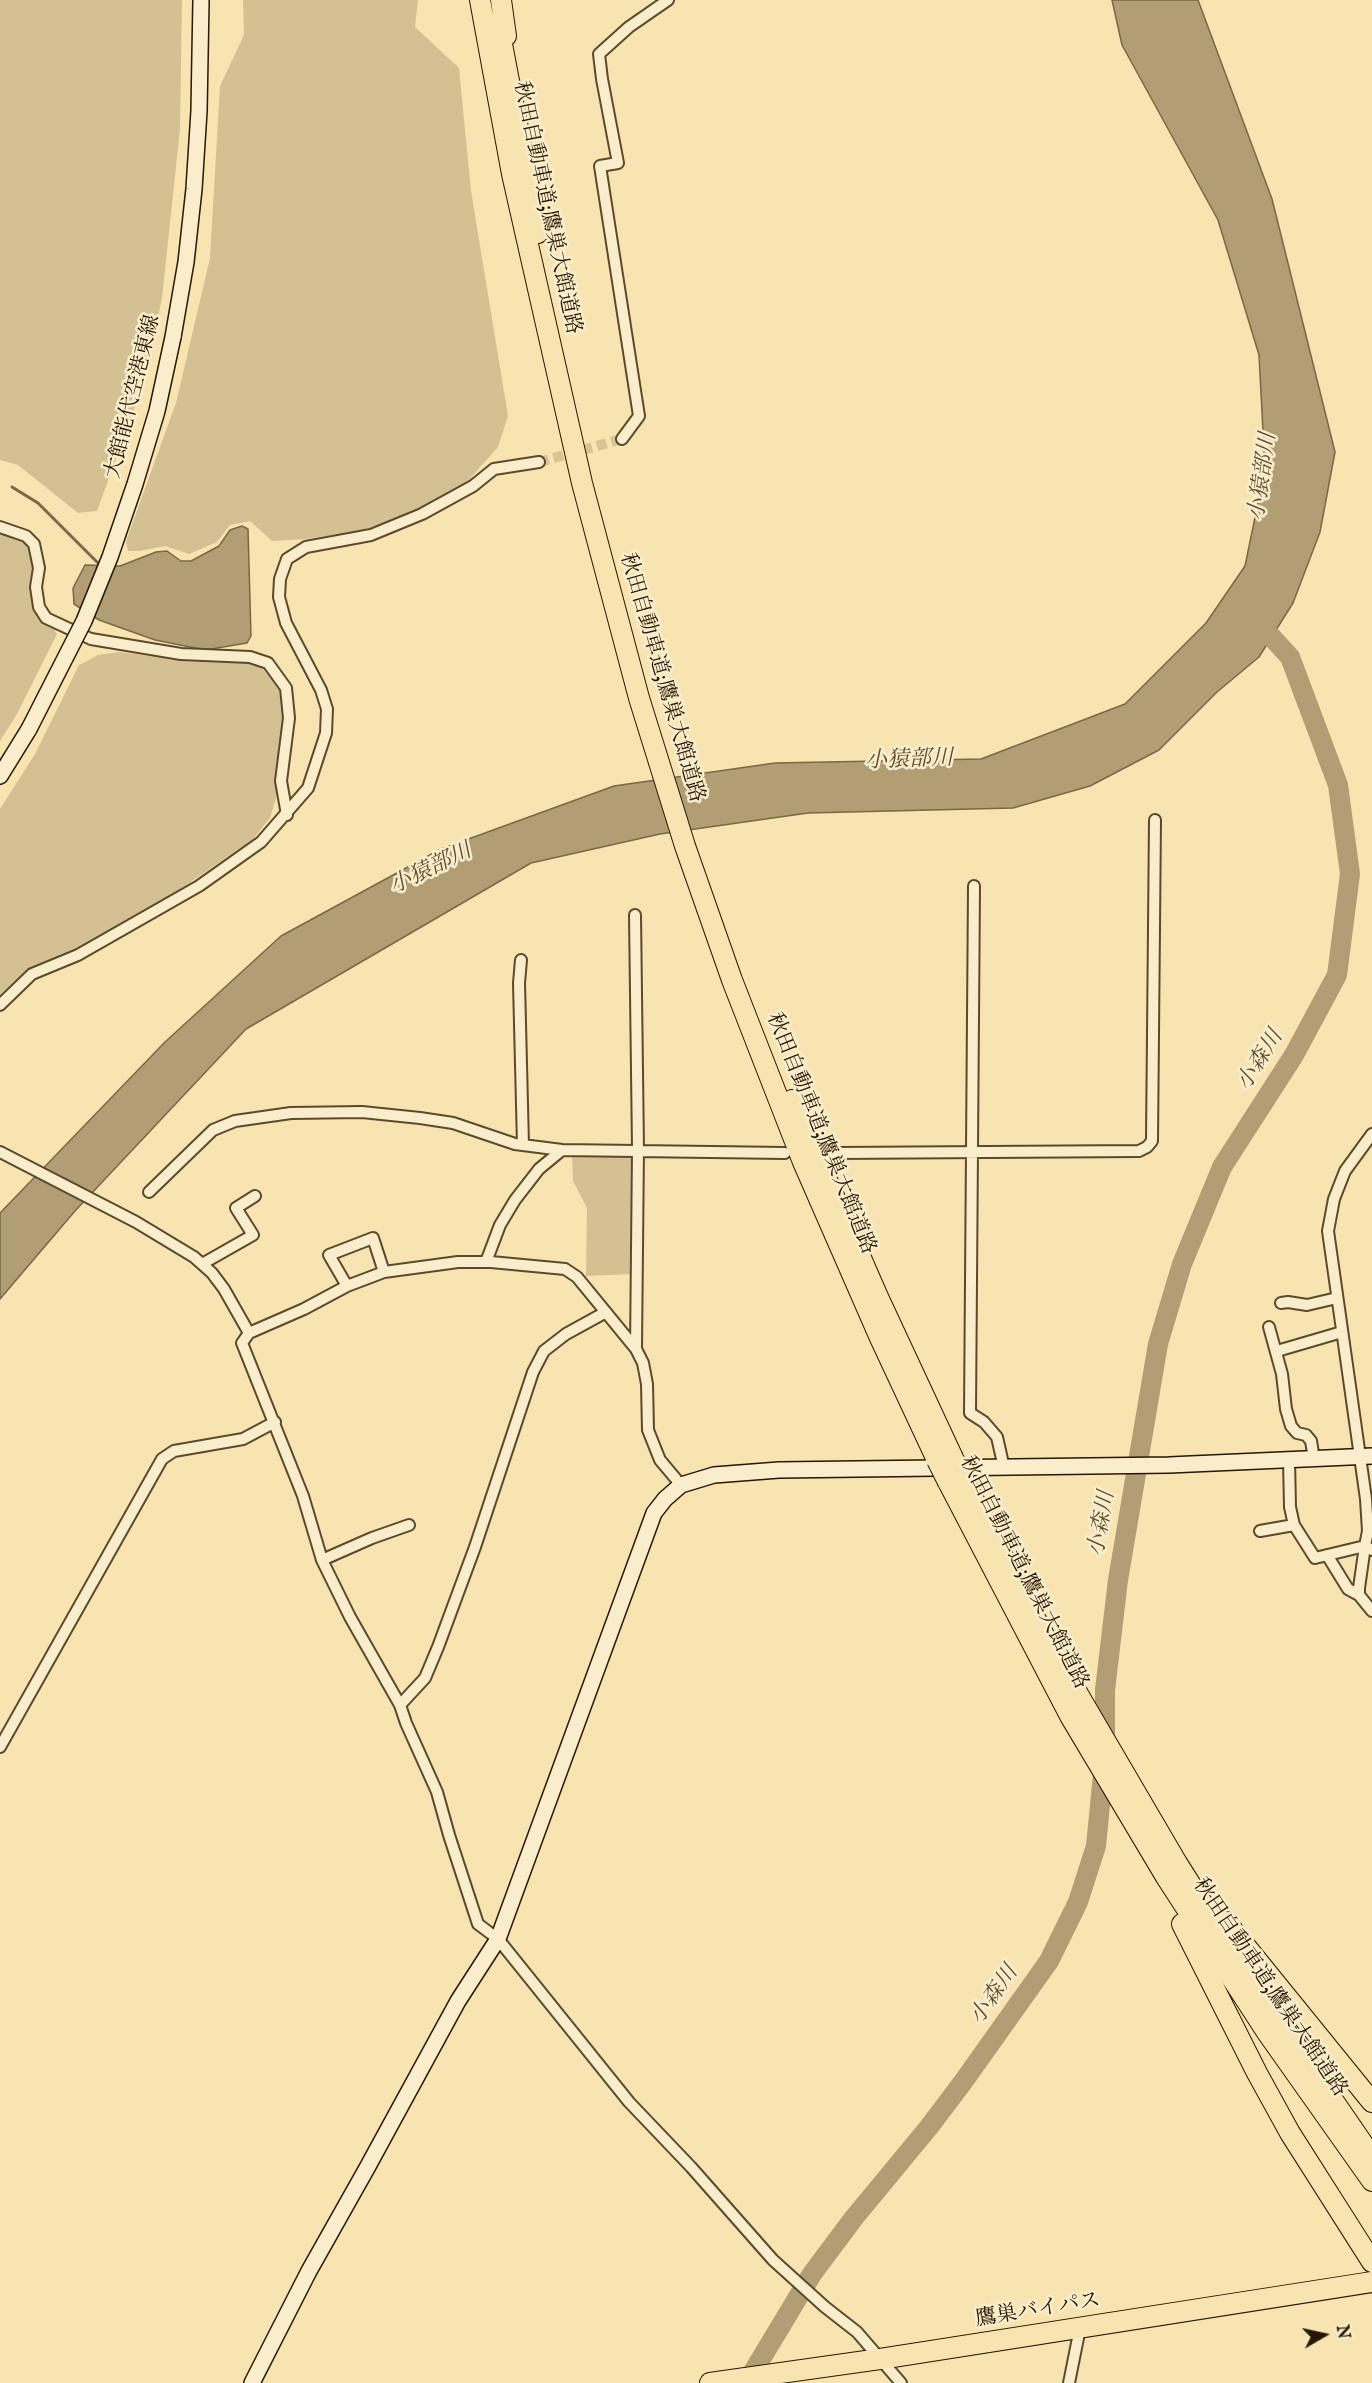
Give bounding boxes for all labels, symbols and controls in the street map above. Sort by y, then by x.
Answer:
street label: 秋田自動車道;鷹巣大館道路 [507,79,585,337]
street label: 大館能代空港東線 [101,312,167,482]
water label: 小猿部川 [1245,432,1283,522]
street label: 秋田自動車道;鷹巣大館道路 [613,551,709,805]
water label: 小猿部川 [865,746,953,776]
water label: 小猿部川 [386,839,476,901]
street label: 秋田自動車道;鷹巣大館道路 [760,1010,880,1258]
water label: 小森川 [1232,1026,1290,1096]
street label: 秋田自動車道;鷹巣大館道路 [953,1452,1093,1694]
water label: 小森川 [1084,1489,1122,1559]
street label: 秋田自動車道;鷹巣大館道路 [1186,1874,1352,2102]
water label: 小森川 [965,1961,1025,2031]
street label: 鷹巣バイパス [974,2289,1102,2333]
north arrow [1294,2305,1354,2365]
text: N [1331,2324,1353,2341]

